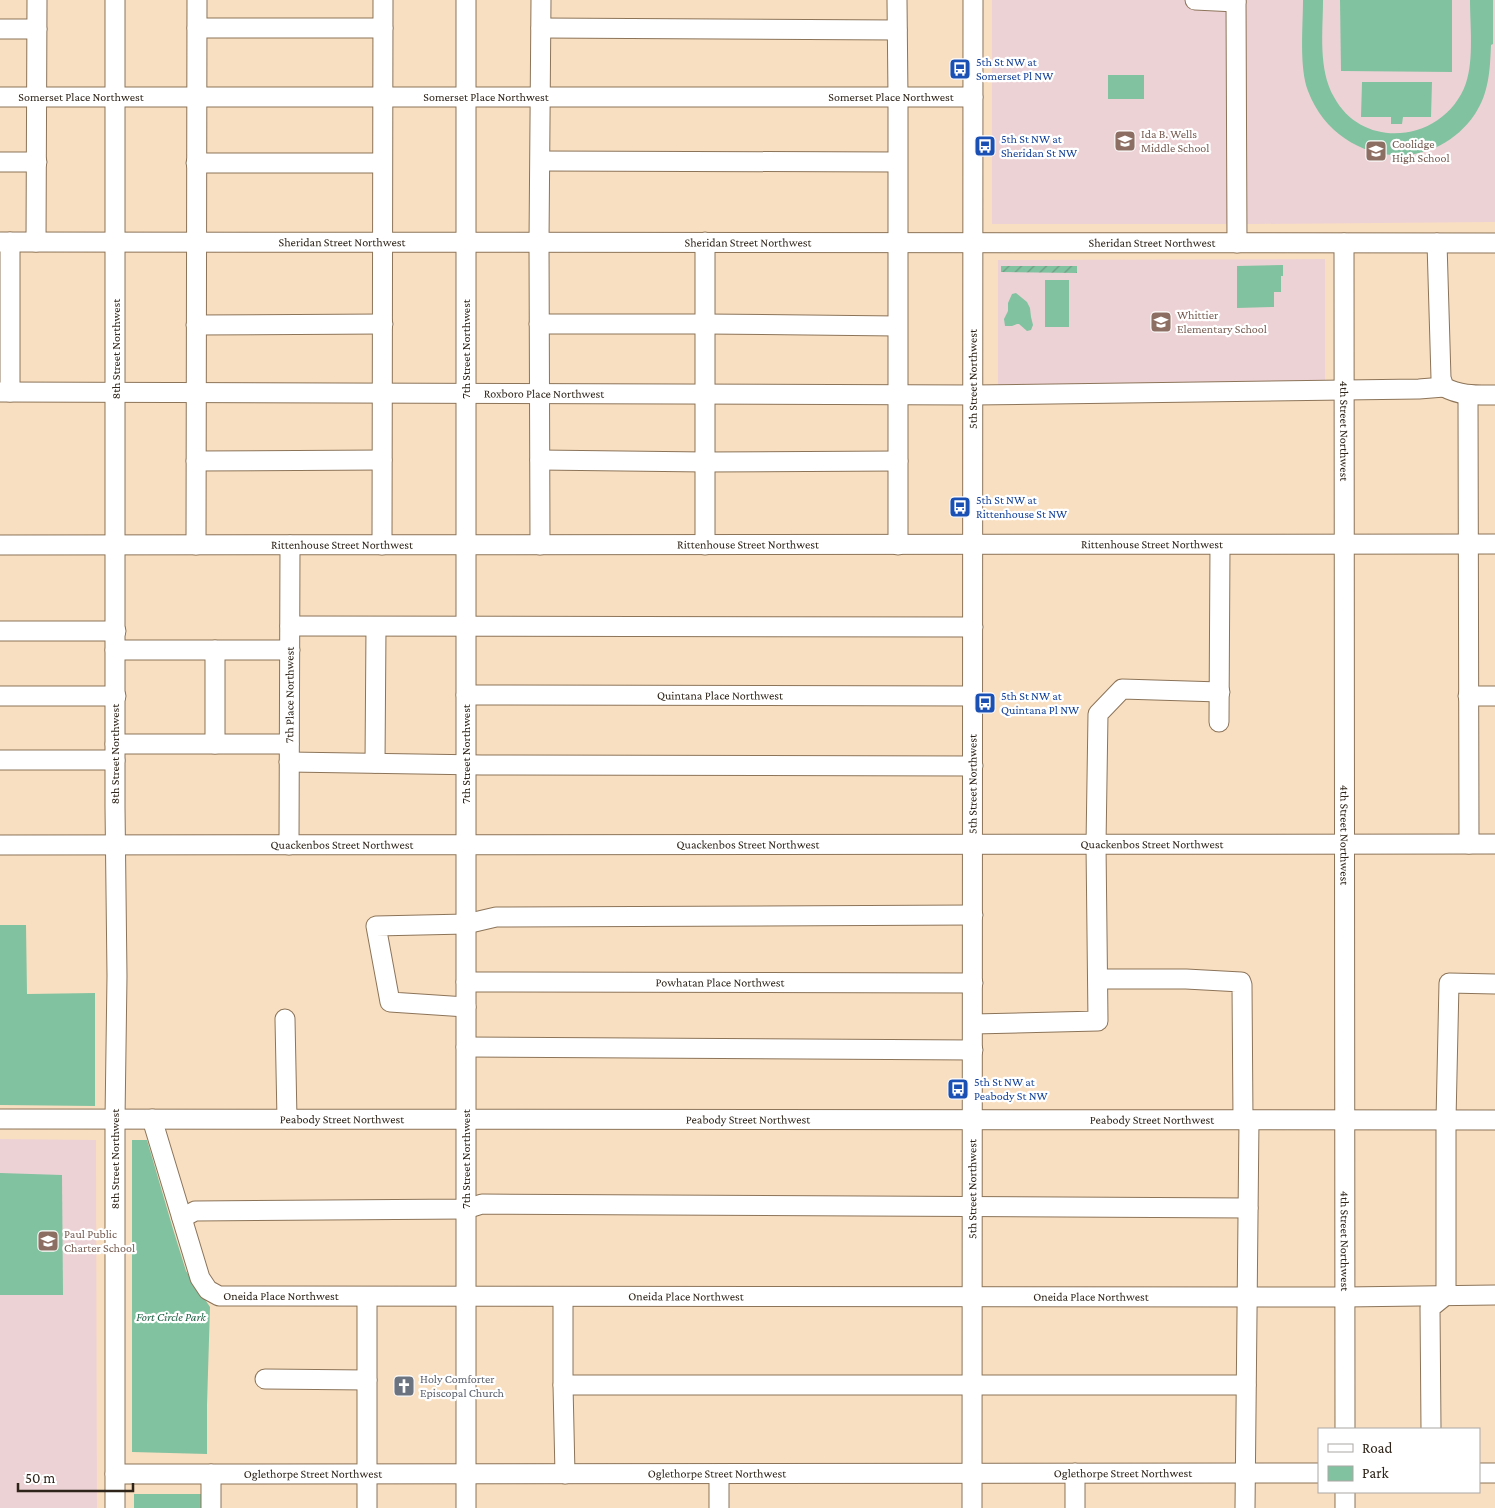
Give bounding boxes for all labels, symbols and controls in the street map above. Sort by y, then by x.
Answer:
place label: 5th St NW at Somerset Pl NW [976,55,1053,83]
bus stop icon: 5th St NW at Somerset Pl NW [948,57,972,81]
street label: Somerset Place Northwest [18,90,145,104]
street label: Somerset Place Northwest [423,90,550,104]
street label: Somerset Place Northwest [828,90,955,104]
place label: Ida B. Wells Middle School [1141,127,1209,155]
school or university icon: Ida B. Wells Middle School [1113,129,1137,153]
place label: 5th St NW at Sheridan St NW [1001,132,1077,160]
bus stop icon: 5th St NW at Sheridan St NW [973,134,997,158]
place label: Coolidge High School [1392,137,1450,165]
school or university icon: Coolidge High School [1364,139,1388,163]
street label: Sheridan Street Northwest [279,235,406,249]
street label: Sheridan Street Northwest [685,235,812,250]
street label: Sheridan Street Northwest [1089,236,1216,250]
street label: 8th Street Northwest [109,298,123,399]
street label: 7th Street Northwest [459,298,473,399]
place label: Whittier Elementary School [1177,308,1267,336]
school or university icon: Whittier Elementary School [1149,310,1173,334]
street label: 5th Street Northwest [966,328,980,429]
street label: 4th Street Northwest [1337,381,1351,482]
street label: Roxboro Place Northwest [484,386,605,401]
place label: 5th St NW at Rittenhouse St NW [976,493,1067,521]
bus stop icon: 5th St NW at Rittenhouse St NW [948,495,972,519]
street label: Rittenhouse Street Northwest [677,537,820,552]
street label: Rittenhouse Street Northwest [1081,537,1224,551]
street label: Rittenhouse Street Northwest [271,538,414,552]
street label: 7th Place Northwest [282,646,297,743]
street label: Quintana Place Northwest [657,688,784,703]
place label: 5th St NW at Quintana Pl NW [1001,689,1079,717]
bus stop icon: 5th St NW at Quintana Pl NW [973,691,997,715]
street label: 8th Street Northwest [108,703,122,804]
street label: 7th Street Northwest [459,703,473,804]
street label: 5th Street Northwest [965,733,980,834]
street label: 4th Street Northwest [1337,785,1352,886]
street label: Quackenbos Street Northwest [677,837,821,852]
street label: Quackenbos Street Northwest [1081,837,1225,851]
street label: Quackenbos Street Northwest [271,838,415,852]
street label: Powhatan Place Northwest [655,975,786,990]
place label: 5th St NW at Peabody St NW [974,1075,1048,1103]
bus stop icon: 5th St NW at Peabody St NW [946,1077,970,1101]
street label: 8th Street Northwest [108,1108,122,1209]
street label: 7th Street Northwest [459,1108,473,1209]
street label: Peabody Street Northwest [280,1112,405,1126]
street label: Peabody Street Northwest [686,1112,811,1127]
street label: Peabody Street Northwest [1090,1113,1215,1127]
street label: 5th Street Northwest [965,1138,979,1239]
street label: 4th Street Northwest [1338,1191,1352,1292]
place label: Paul Public Charter School [64,1227,135,1255]
school or university icon: Paul Public Charter School [36,1229,60,1253]
street label: Oneida Place Northwest [223,1289,340,1303]
street label: Oneida Place Northwest [628,1289,745,1303]
street label: Oneida Place Northwest [1033,1290,1150,1304]
park label: Fort Circle Park [136,1310,207,1324]
place label: Holy Comforter Episcopal Church [420,1372,505,1400]
church icon: Holy Comforter Episcopal Church [392,1374,416,1398]
legend [1318,1428,1480,1493]
text: Road [1362,1440,1393,1456]
scale bar [18,1460,132,1492]
text: Park [1362,1465,1389,1481]
street label: Oglethorpe Street Northwest [648,1466,787,1481]
street label: Oglethorpe Street Northwest [1054,1466,1193,1480]
street label: Oglethorpe Street Northwest [244,1467,383,1481]
text: 50 m [25,1470,55,1486]

